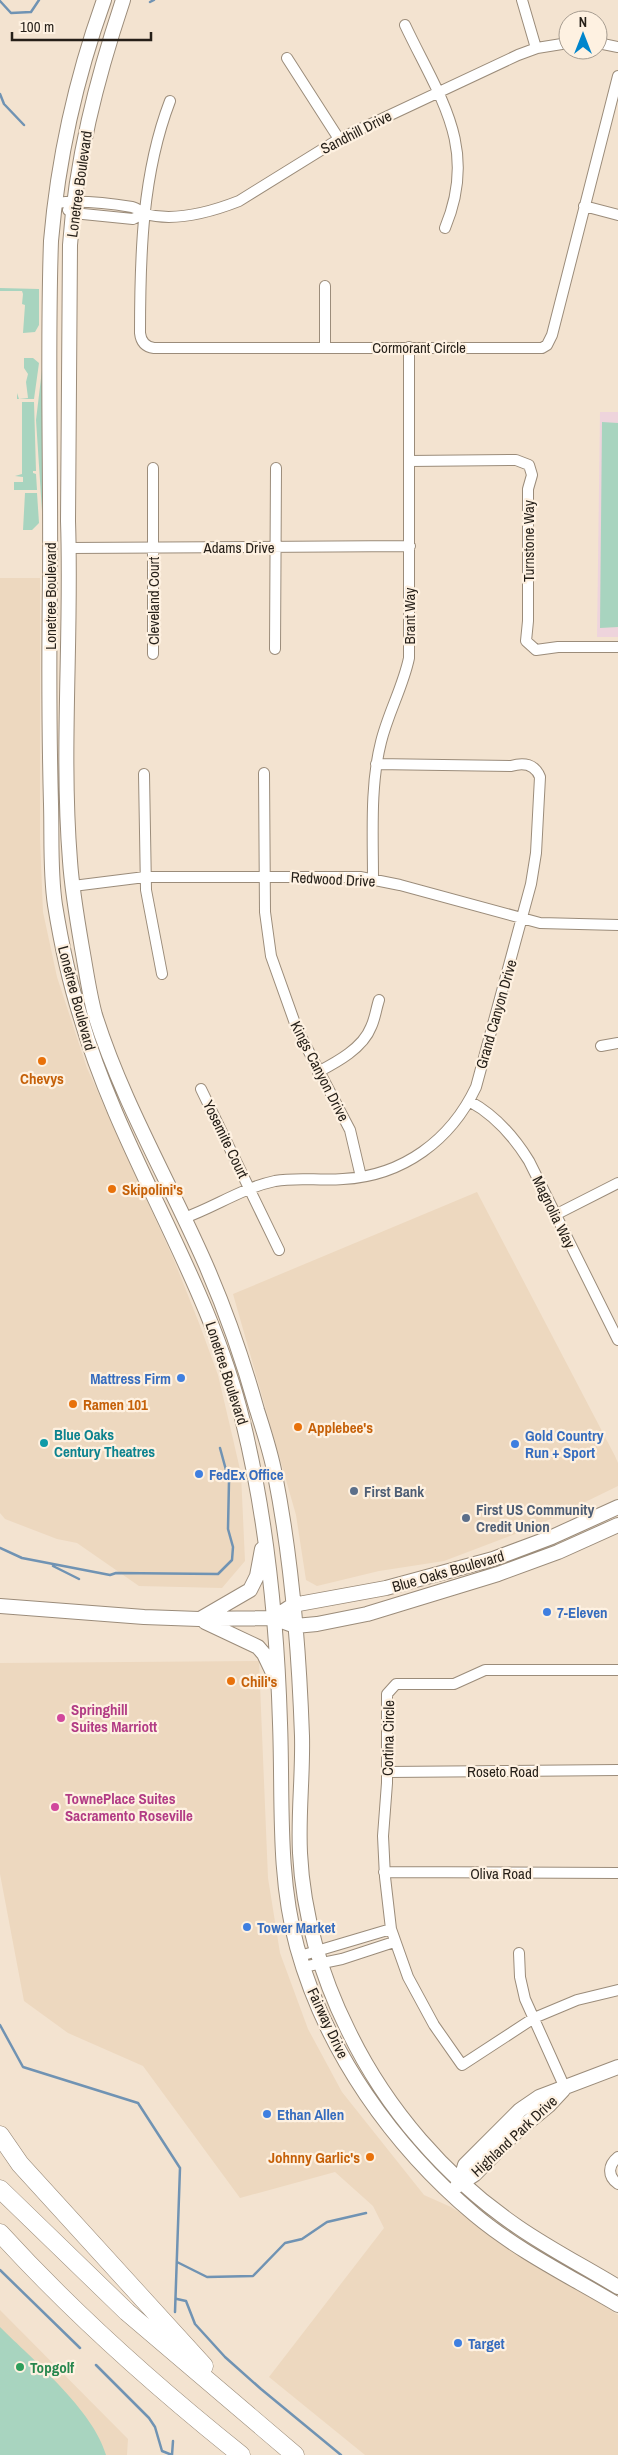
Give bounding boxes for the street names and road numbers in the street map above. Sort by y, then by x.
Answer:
street label: Sandhill Drive [317,105,395,159]
street label: Lonetree Boulevard [61,129,97,239]
street label: Cormorant Circle [372,337,466,358]
street label: Turnstone Way [518,499,539,582]
street label: Adams Drive [202,537,275,558]
street label: Lonetree Boulevard [40,542,61,650]
street label: Cleveland Court [143,556,164,645]
street label: Brant Way [399,587,420,644]
street label: Redwood Drive [290,866,376,892]
street label: Lonetree Boulevard [53,943,101,1053]
street label: Grand Canyon Drive [470,957,522,1071]
street label: Kings Canyon Drive [286,1017,354,1125]
street label: Yosemite Court [198,1096,254,1182]
street label: Magnolia Way [527,1172,581,1252]
street label: Lonetree Boulevard [200,1319,254,1427]
street label: Blue Oaks Boulevard [390,1545,506,1597]
street label: Cortina Circle [377,1700,399,1776]
street label: Roseto Road [467,1761,539,1782]
street label: Oliva Road [470,1863,532,1884]
street label: Fairway Drive [302,1984,354,2062]
street label: Highland Park Drive [466,2090,562,2181]

